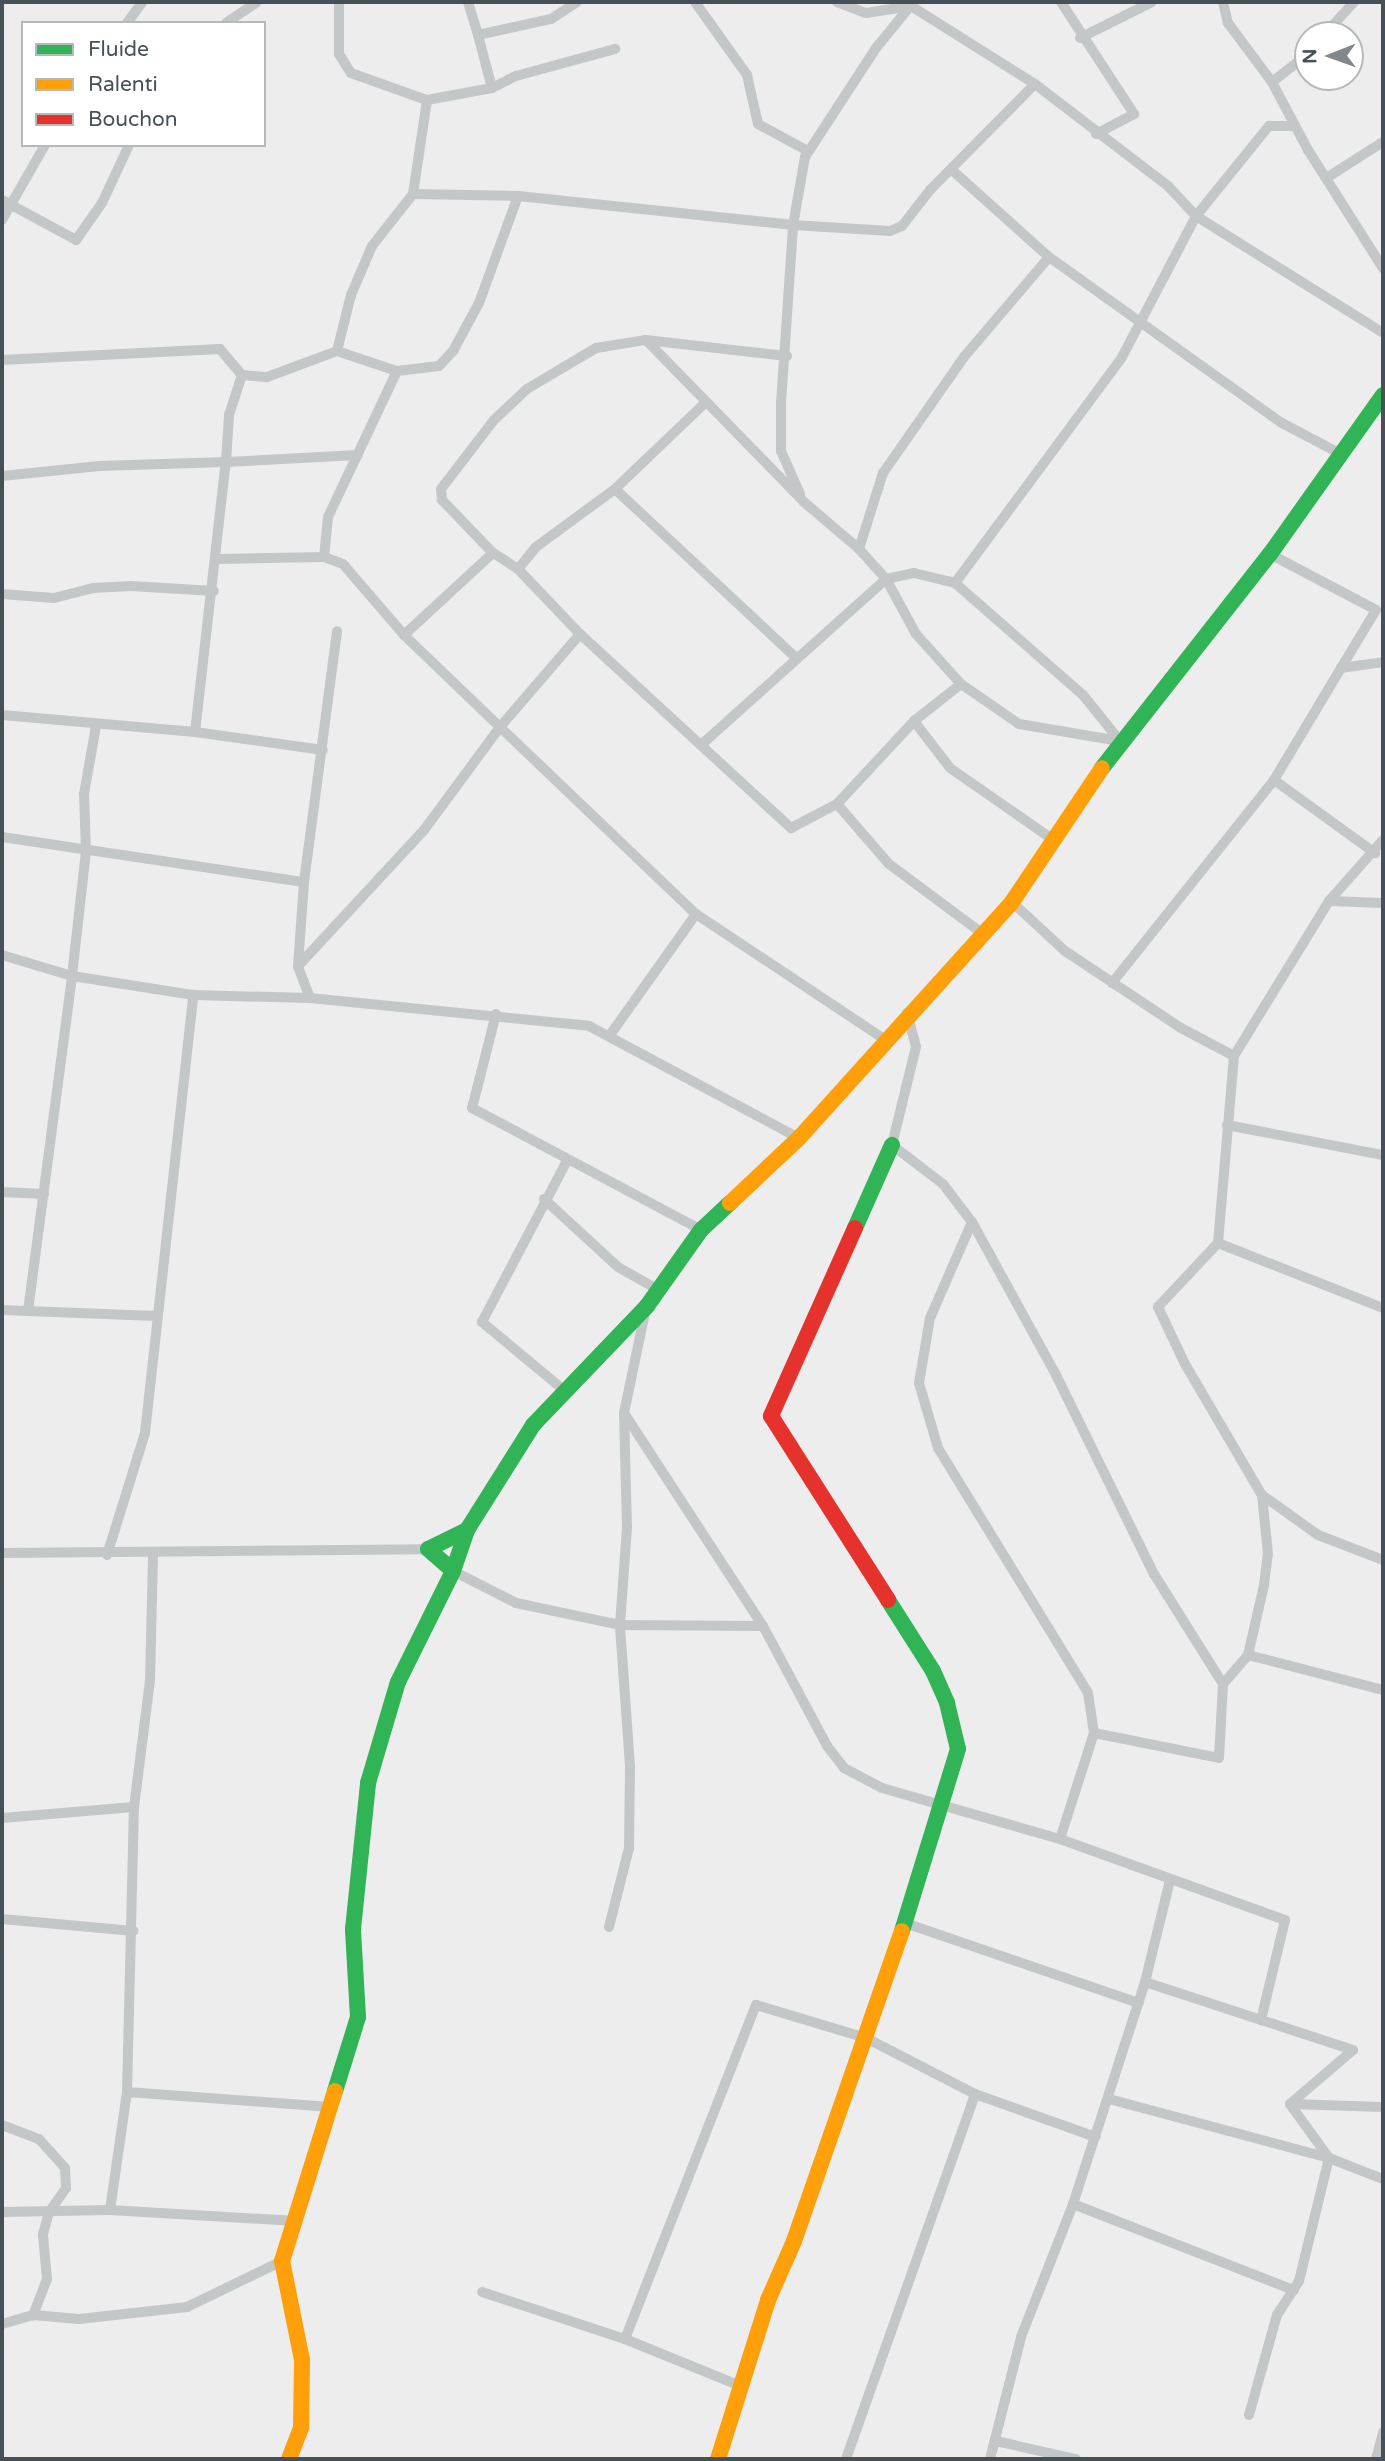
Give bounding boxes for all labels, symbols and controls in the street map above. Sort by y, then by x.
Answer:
legend [21,21,266,147]
north arrow [1294,21,1364,91]
text: Fluide [88,37,149,62]
text: N [1299,49,1321,64]
text: Ralenti [88,72,158,97]
text: Bouchon [88,107,178,132]

